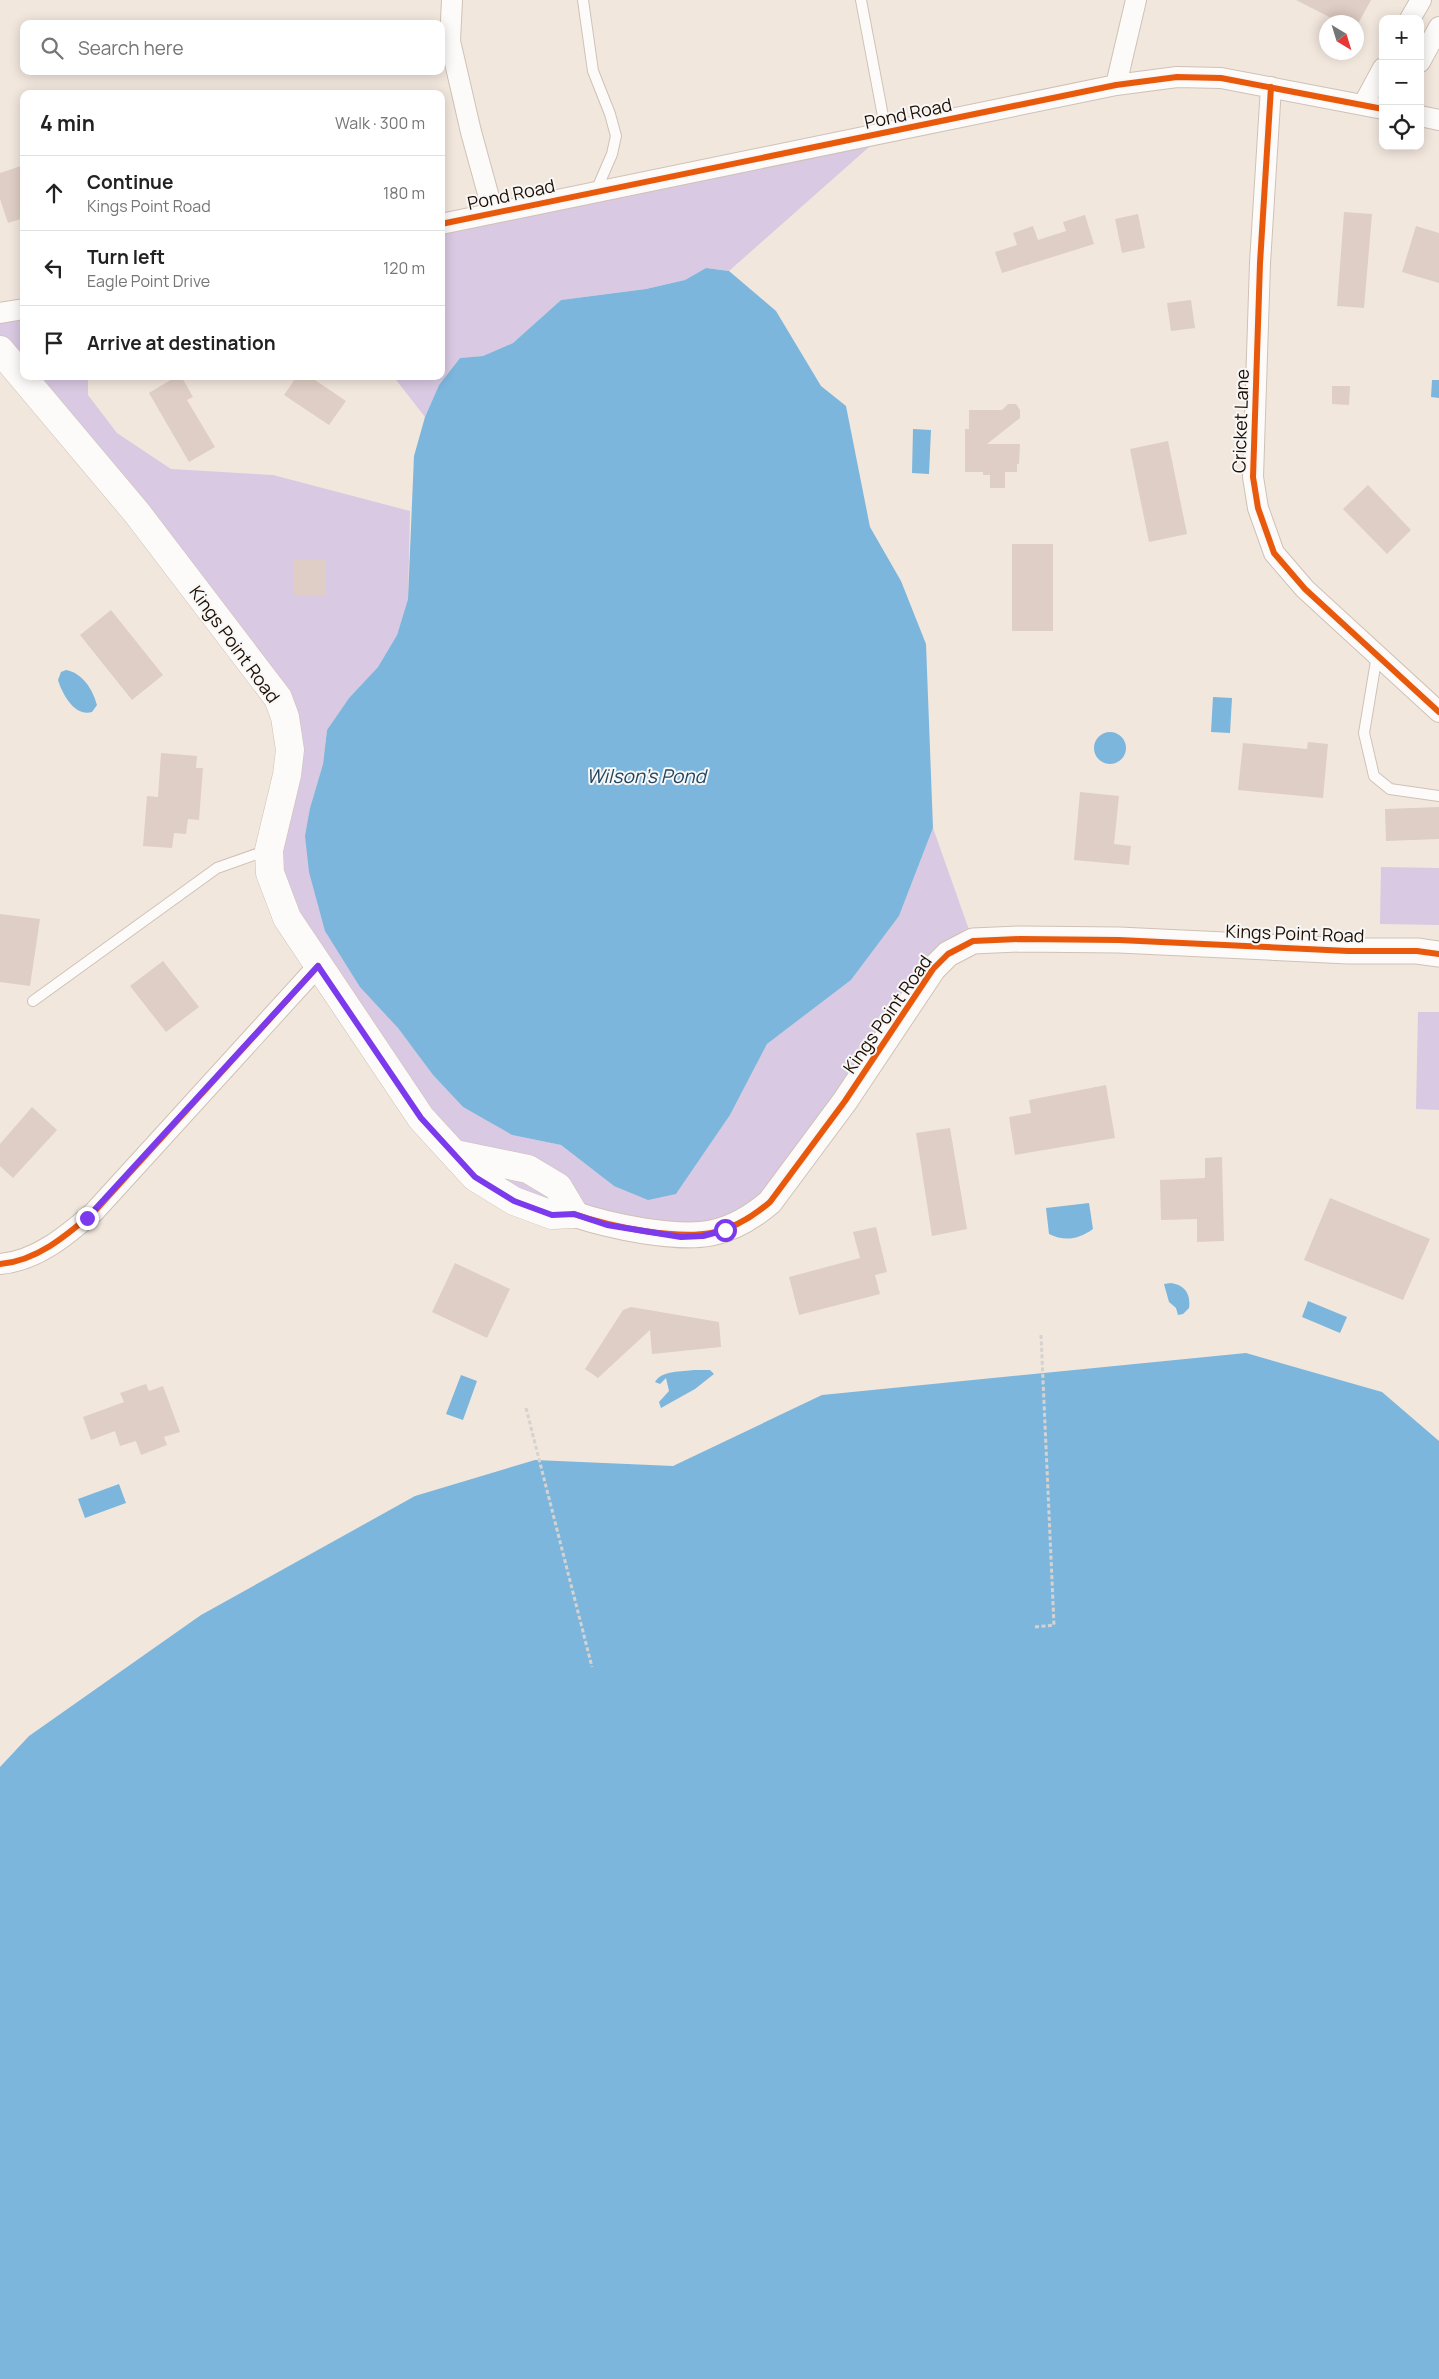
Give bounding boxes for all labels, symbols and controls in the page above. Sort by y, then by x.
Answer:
north arrow [1319,15,1364,60]
map controls [1379,15,1424,150]
button: + [1379,15,1424,60]
search box [20,20,445,75]
icon: search [38,34,66,62]
text: Search here [78,35,184,61]
button: − [1379,60,1424,105]
street label: Pond Road [862,92,954,134]
button: locate [1379,105,1424,150]
text: 4 min [40,109,95,137]
text: Walk · 300 m [335,112,425,134]
text: Continue [87,169,173,195]
street label: Pond Road [465,173,557,215]
icon: ahead [40,179,68,207]
text: 180 m [383,182,425,204]
text: Kings Point Road [87,195,211,217]
text: Turn left [87,244,165,270]
icon: left [40,254,68,282]
text: 120 m [383,257,425,279]
text: Eagle Point Drive [87,270,210,292]
icon: arrive [40,329,68,357]
text: Arrive at destination [87,330,276,356]
street label: Cricket Lane [1226,369,1254,473]
street label: Kings Point Road [184,581,286,707]
water label: Wilson's Pond [586,763,709,789]
street label: Kings Point Road [1225,919,1365,947]
street label: Kings Point Road [837,950,937,1078]
route end [76,1207,99,1230]
route start [714,1219,737,1242]

